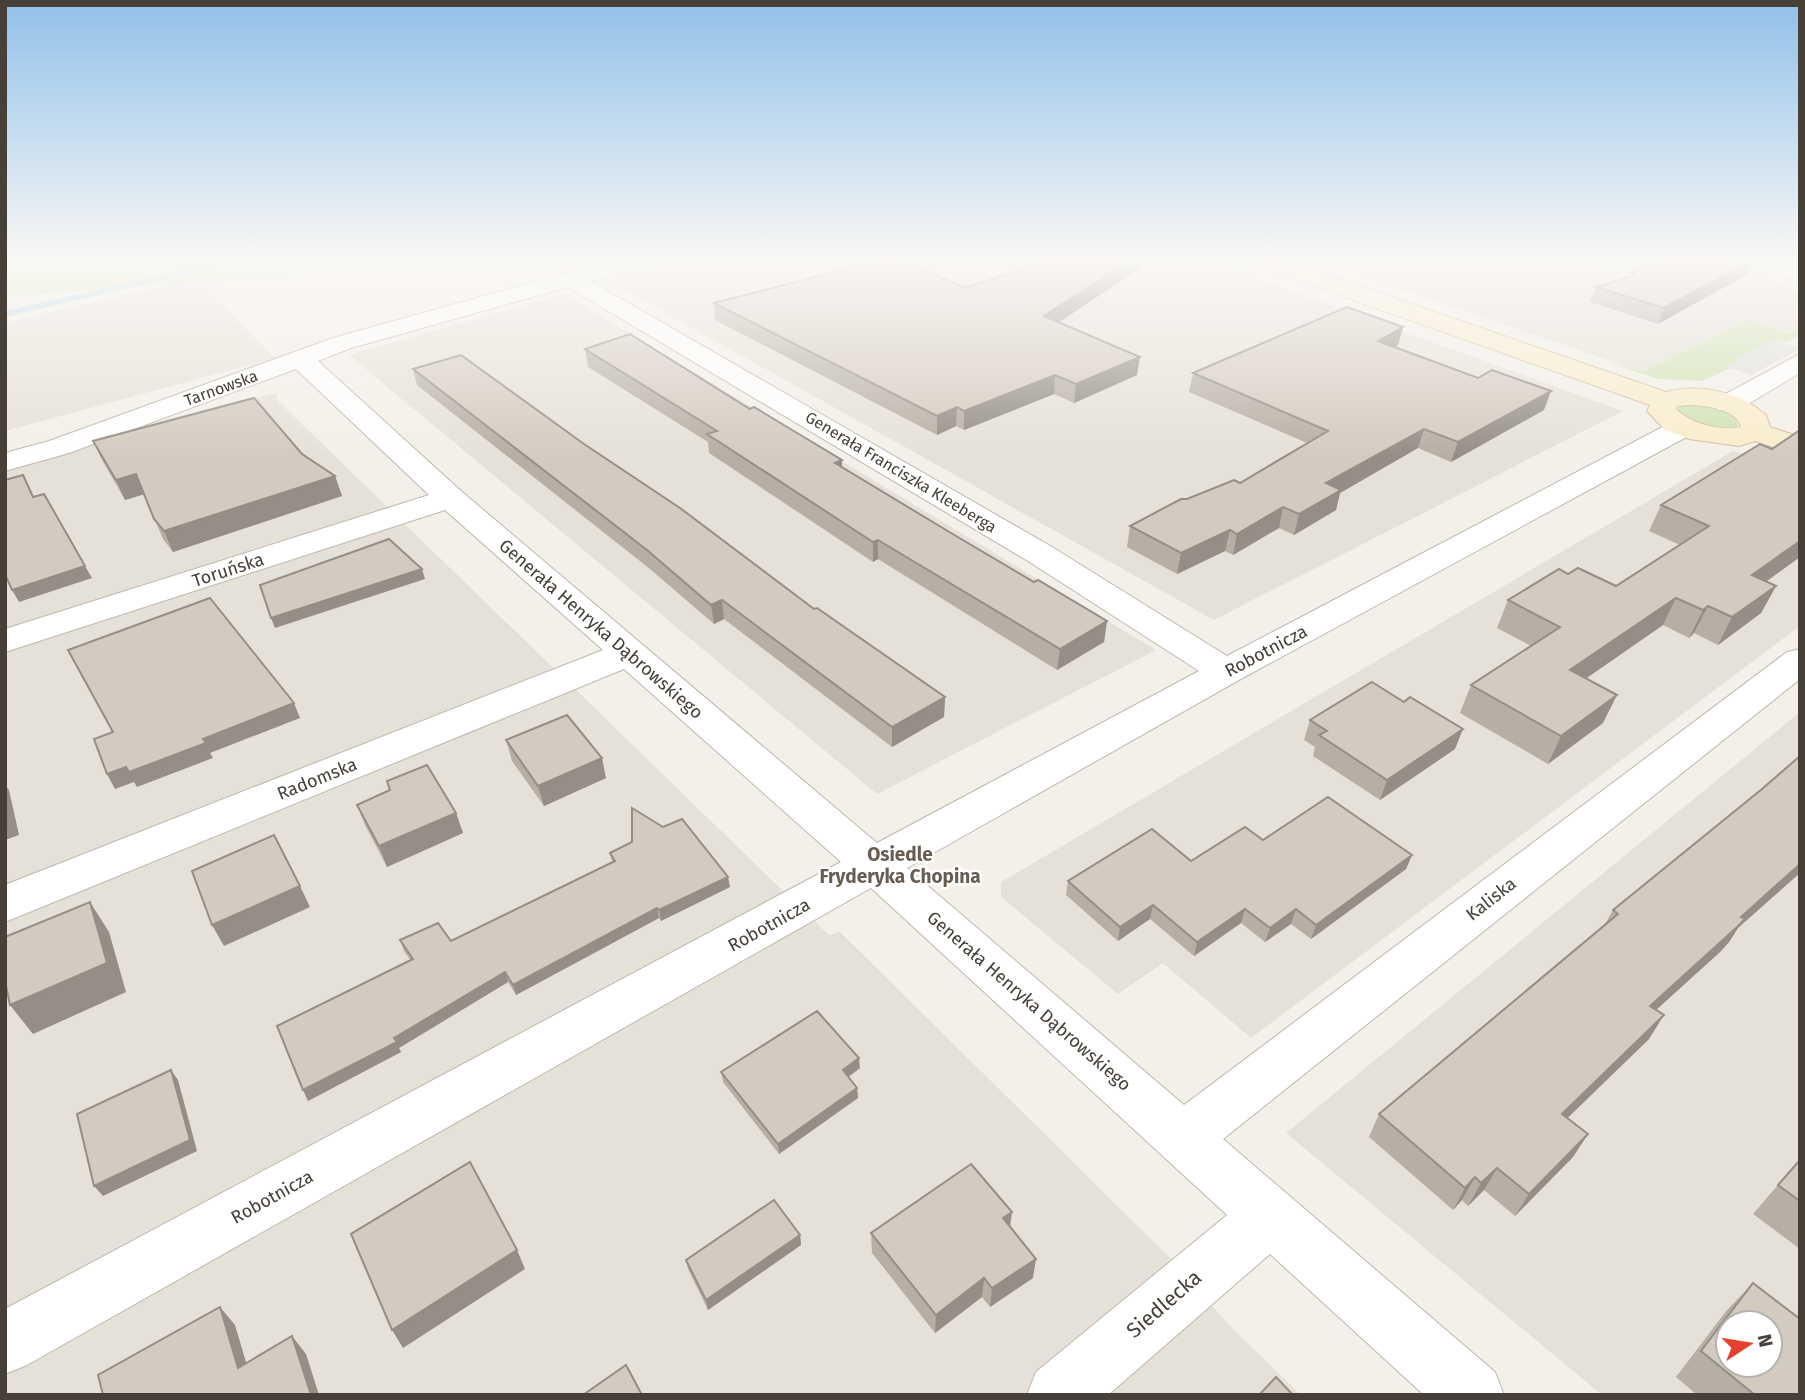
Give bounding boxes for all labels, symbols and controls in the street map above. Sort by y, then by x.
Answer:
street label: Tarnowska [182,366,260,410]
street label: Generała Franciszka Kleeberga [802,407,1000,537]
street label: Generała Henryka Dąbrowskiego [494,534,708,724]
street label: Toruńska [189,548,267,592]
street label: Robotnicza [1221,620,1311,682]
street label: Radomska [274,753,360,805]
district label: Osiedle Fryderyka Chopina [819,843,981,888]
street label: Kaliska [1462,873,1520,925]
street label: Robotnicza [724,893,814,957]
street label: Generała Henryka Dąbrowskiego [922,906,1136,1096]
street label: Robotnicza [227,1165,317,1229]
street label: Siedlecka [1121,1264,1207,1344]
north arrow [1714,1309,1784,1379]
text: N [1753,1332,1778,1349]

